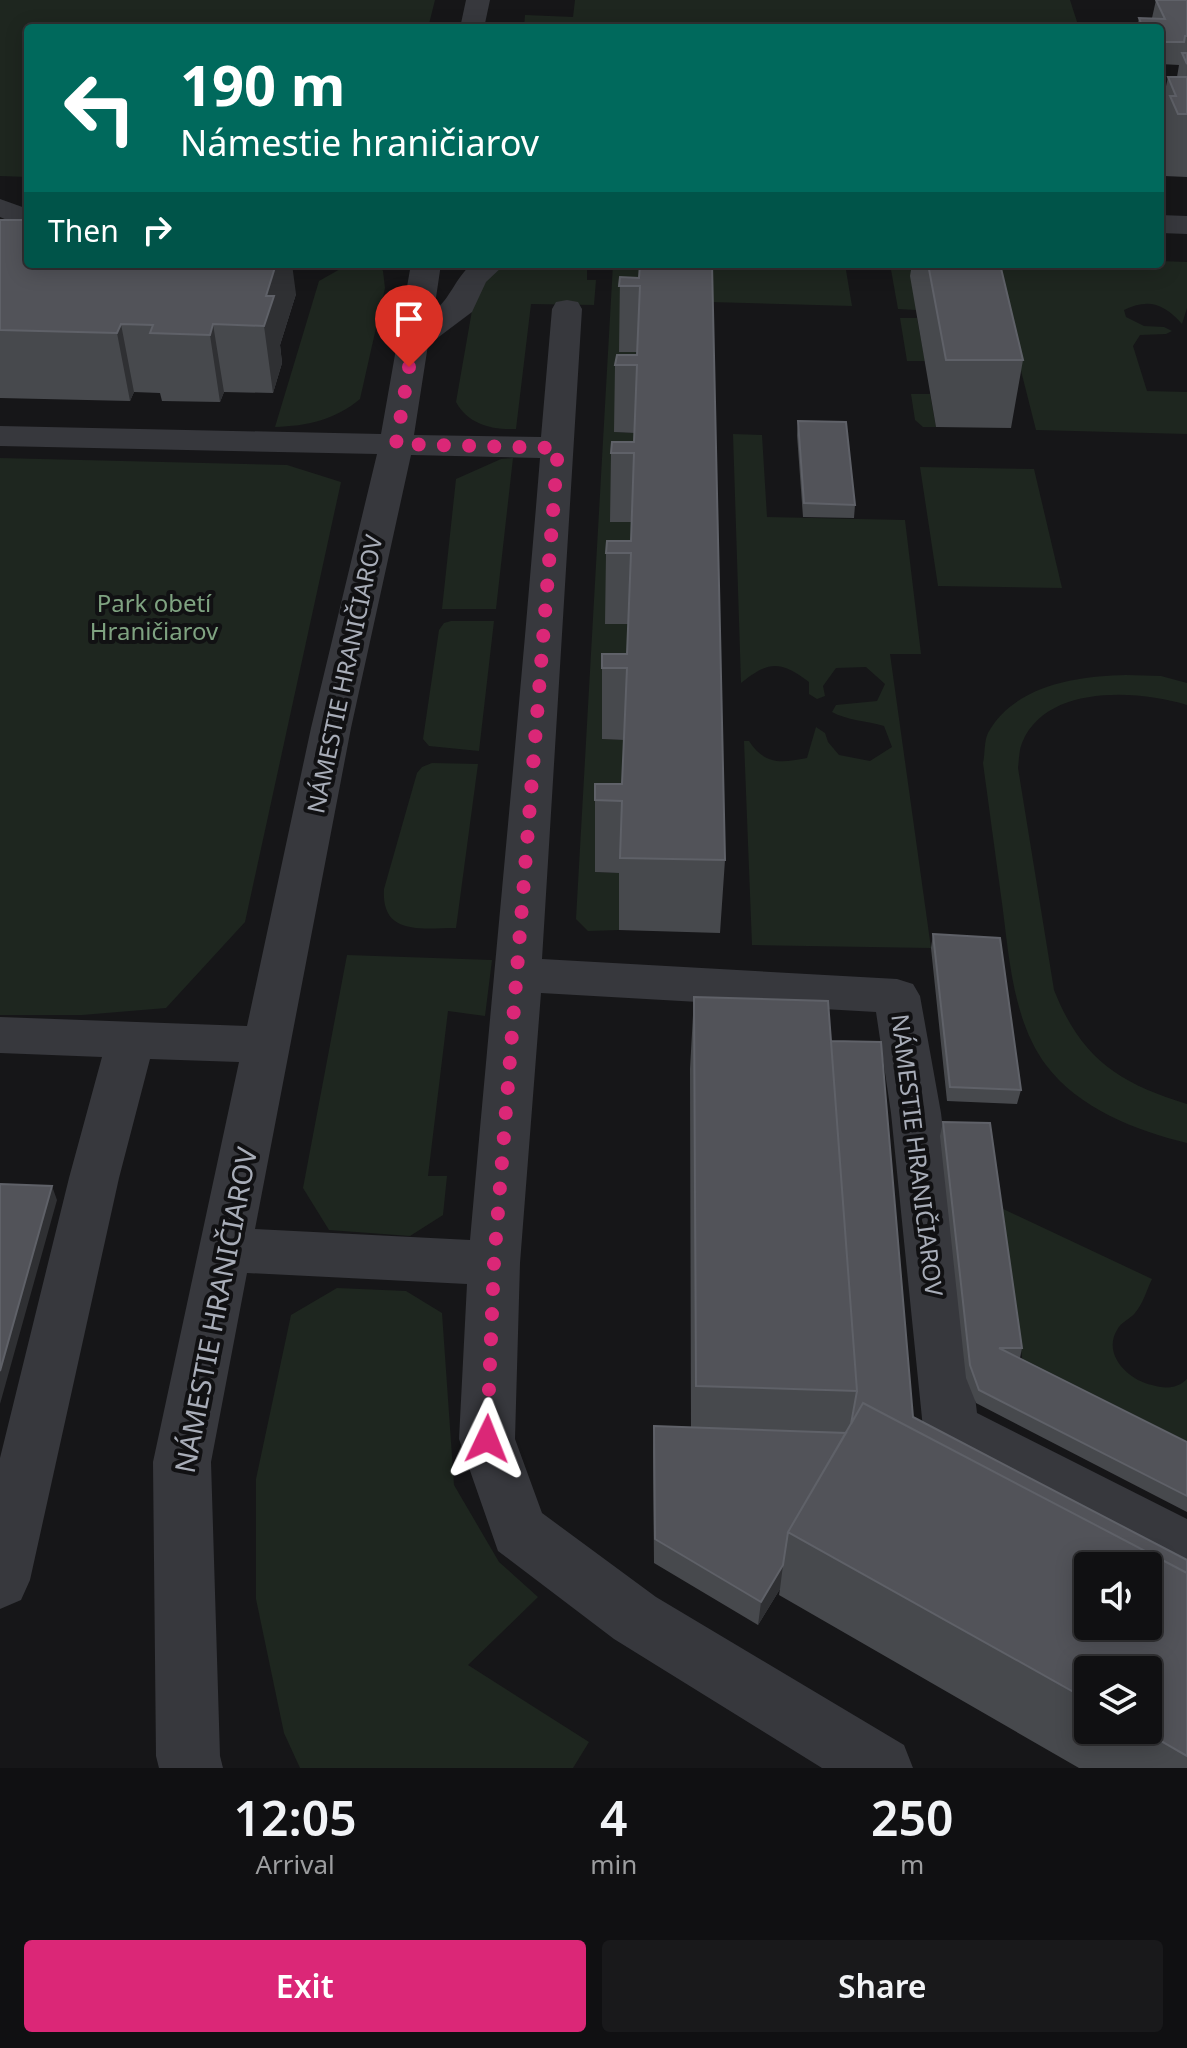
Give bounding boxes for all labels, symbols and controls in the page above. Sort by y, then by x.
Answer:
text: 190 m [180,46,345,122]
icon: left [48,56,152,160]
text: Námestie hraničiarov [180,118,539,167]
icon: right [135,208,179,252]
text: Then [48,210,119,251]
pin [375,285,443,367]
icon: arrive [387,297,431,341]
street label: NÁMESTIE HRANIČIAROV [298,531,390,816]
park label: Park obetí Hraničiarov [90,586,219,647]
street label: NÁMESTIE HRANIČIAROV [884,1012,952,1298]
street label: NÁMESTIE HRANIČIAROV [165,1144,265,1476]
position arrow [445,1397,529,1481]
map controls [1074,1552,1162,1744]
button: sound [1074,1552,1162,1640]
button: layers [1074,1656,1162,1744]
text: 12:05 [234,1785,357,1850]
text: 4 [600,1785,628,1850]
text: 250 [871,1785,953,1850]
text: Arrival [255,1846,335,1882]
text: min [590,1846,637,1882]
text: m [900,1846,924,1882]
button: Exit [24,1940,586,2032]
button: Share [602,1940,1163,2032]

